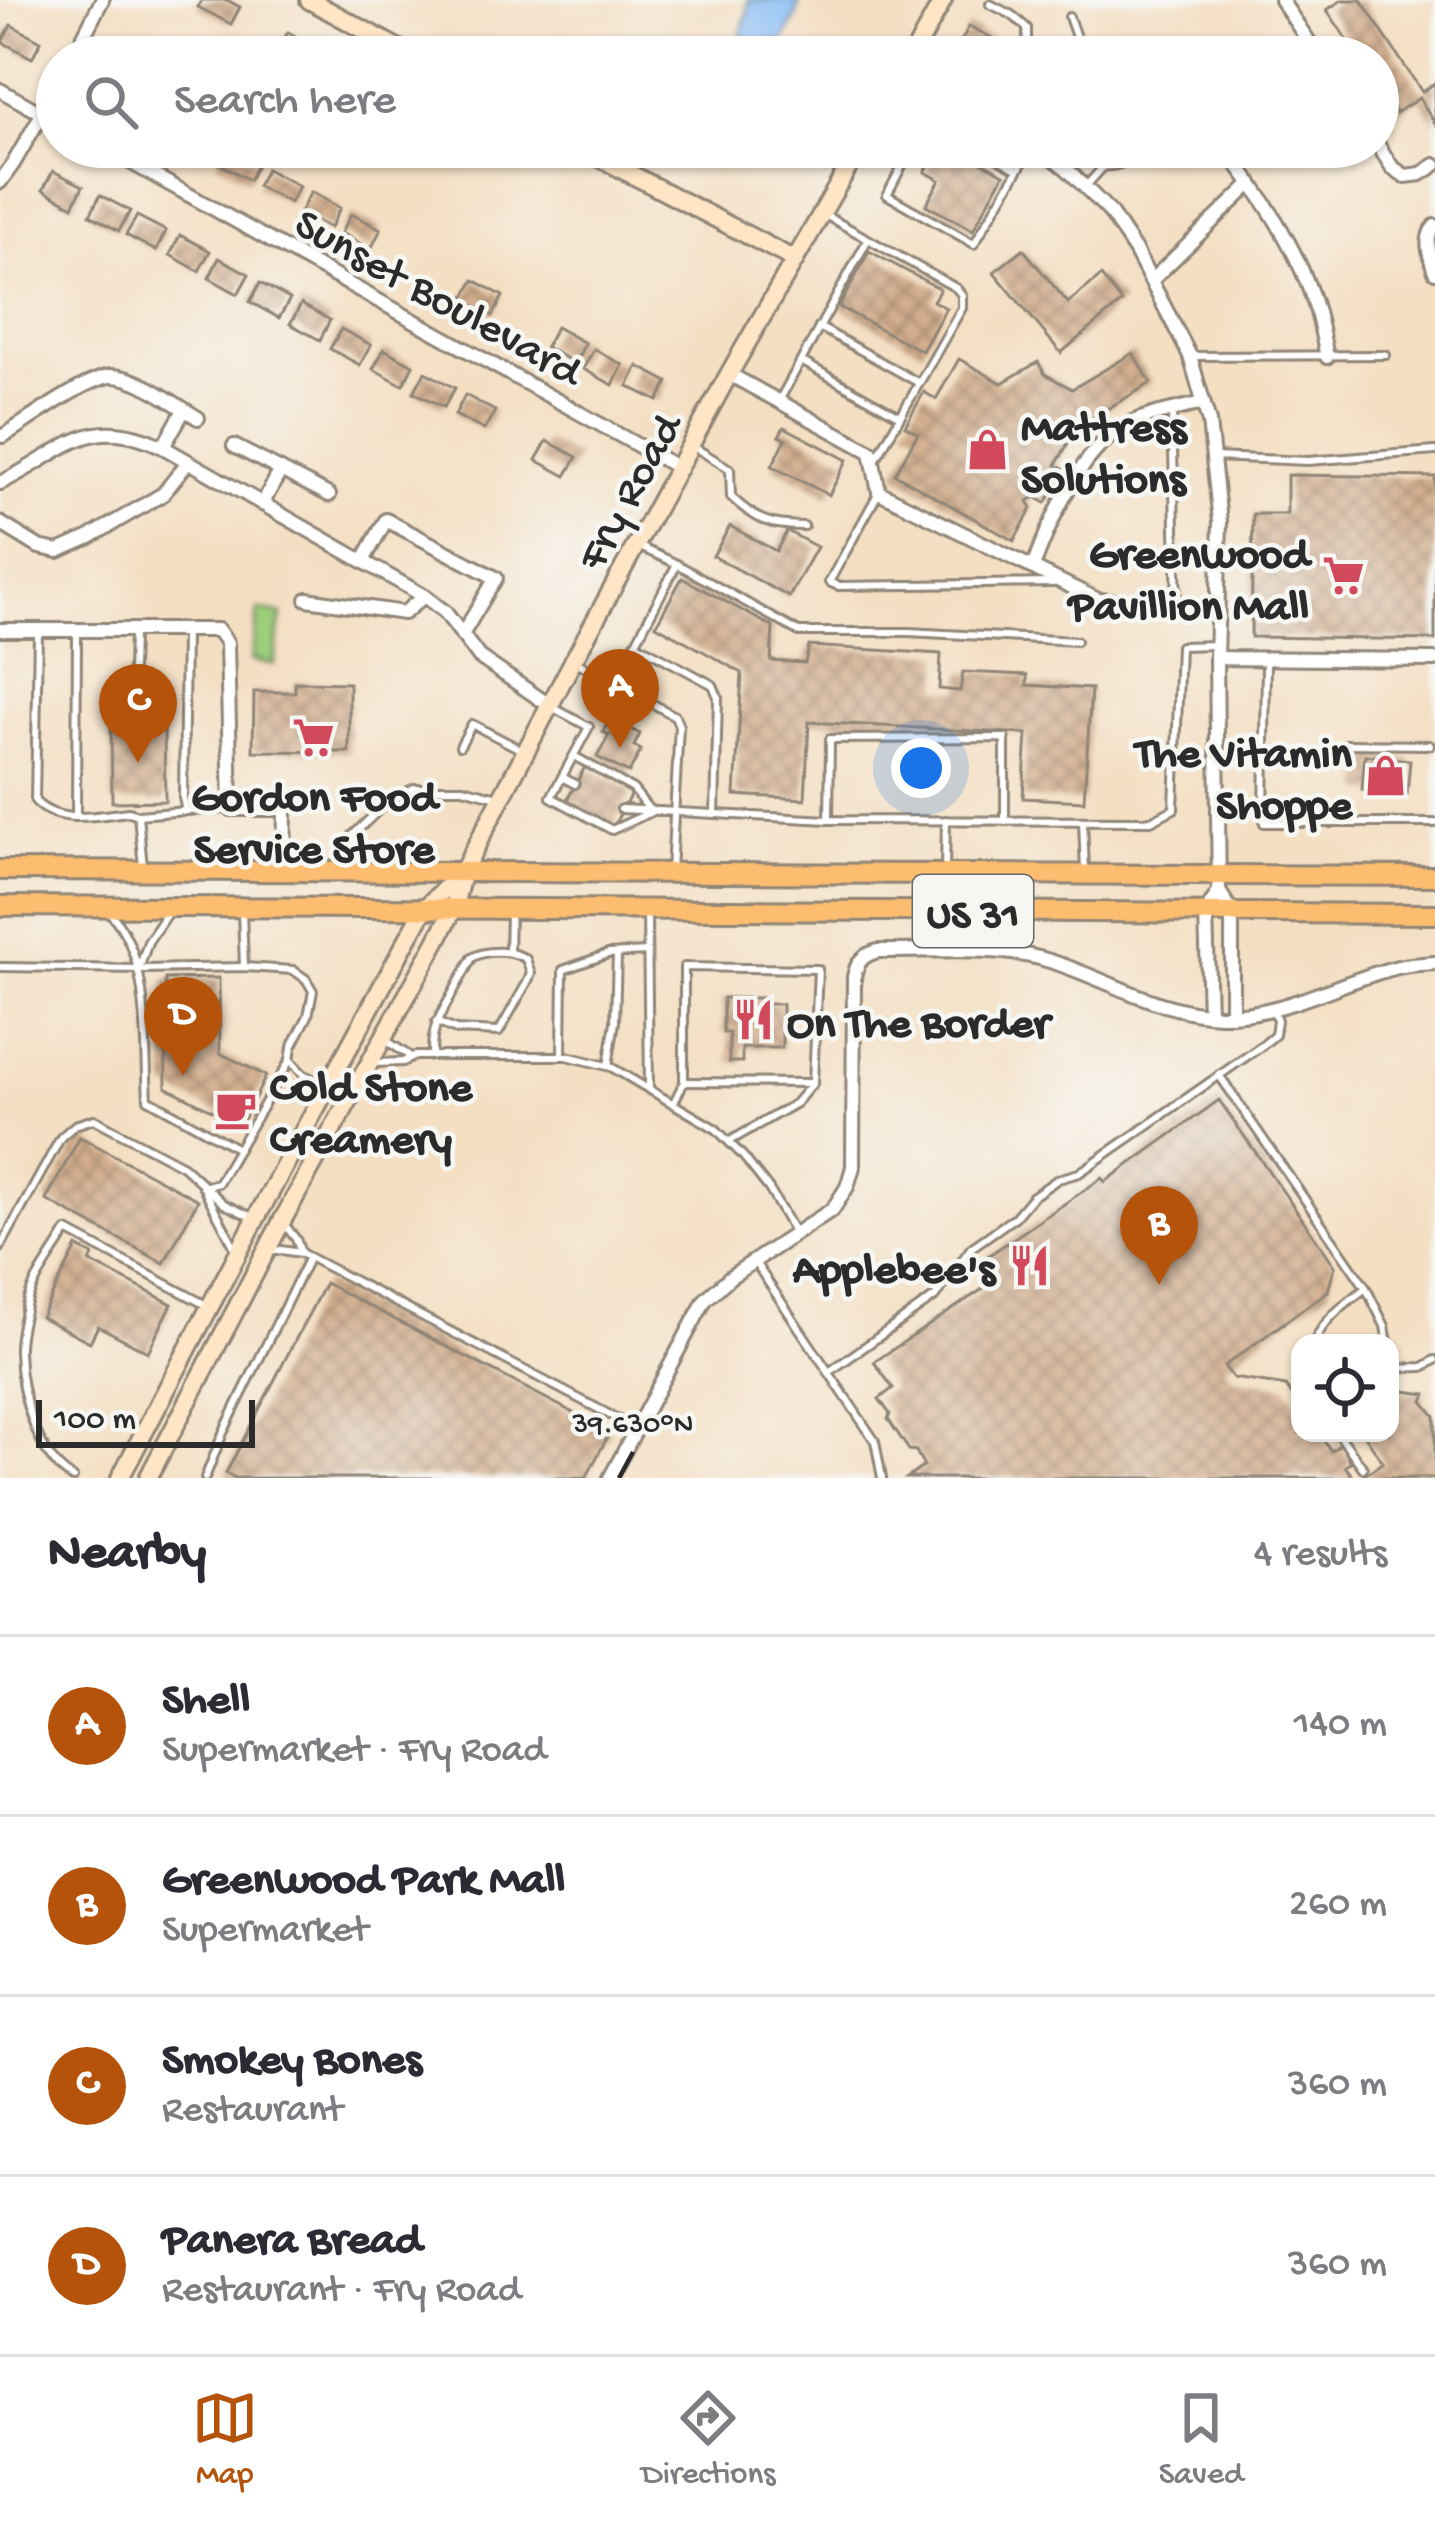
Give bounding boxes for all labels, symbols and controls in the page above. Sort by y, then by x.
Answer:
search box [36,36,1399,168]
icon: search [78,69,144,135]
text: Search here [174,76,396,129]
street label: Sunset Boulevard [284,200,592,403]
street label: Fry Road [568,403,699,582]
place label: Mattress Solutions [1021,404,1189,509]
shop icon: Mattress Solutions [964,426,1010,472]
place label: Greenwood Pavillion Mall [1067,531,1314,636]
supermarket icon: Greenwood Pavillion Mall [1320,553,1366,599]
pin: A [581,649,659,748]
pin: C [99,664,177,763]
supermarket icon: Gordon Food Service Store [291,714,337,760]
place label: The Vitamin Shoppe [1132,730,1354,835]
your location [891,738,951,798]
shop icon: The Vitamin Shoppe [1363,752,1409,798]
place label: Gordon Food Service Store [191,774,441,879]
road number: US 31 [913,875,1033,947]
pin: D [144,977,222,1076]
restaurant icon: On The Border [730,996,776,1042]
place label: On The Border [787,1000,1053,1053]
place label: Cold Stone Creamery [270,1064,474,1169]
cafe icon: Cold Stone Creamery [213,1086,259,1132]
pin: B [1120,1186,1198,1285]
restaurant icon: Applebee's [1006,1242,1052,1288]
place label: Applebee's [792,1246,997,1299]
map controls [1291,1334,1399,1442]
button: locate [1291,1334,1399,1442]
scale bar [36,1394,255,1447]
text: 100 m [54,1402,136,1440]
text: 39.630°N [572,1409,693,1444]
text: Nearby [48,1526,206,1586]
text: 4 results [1254,1533,1387,1579]
text: Shell [162,1676,250,1729]
text: A [75,1703,99,1749]
text: 140 m [1294,1703,1387,1749]
text: Supermarket · Fry Road [162,1729,546,1775]
text: Greenwood Park Mall [162,1856,565,1909]
text: B [77,1883,97,1929]
text: 260 m [1289,1883,1387,1929]
text: Supermarket [162,1909,368,1955]
text: Smokey Bones [162,2036,422,2089]
text: C [76,2063,98,2109]
text: 360 m [1288,2063,1387,2109]
text: Restaurant [162,2089,343,2135]
text: Panera Bread [162,2216,422,2269]
text: D [74,2243,100,2289]
text: 360 m [1288,2243,1387,2289]
text: Restaurant · Fry Road [162,2269,521,2315]
tab: Map [192,2385,258,2495]
tab: Directions [641,2385,775,2495]
tab: Saved [1159,2385,1243,2495]

